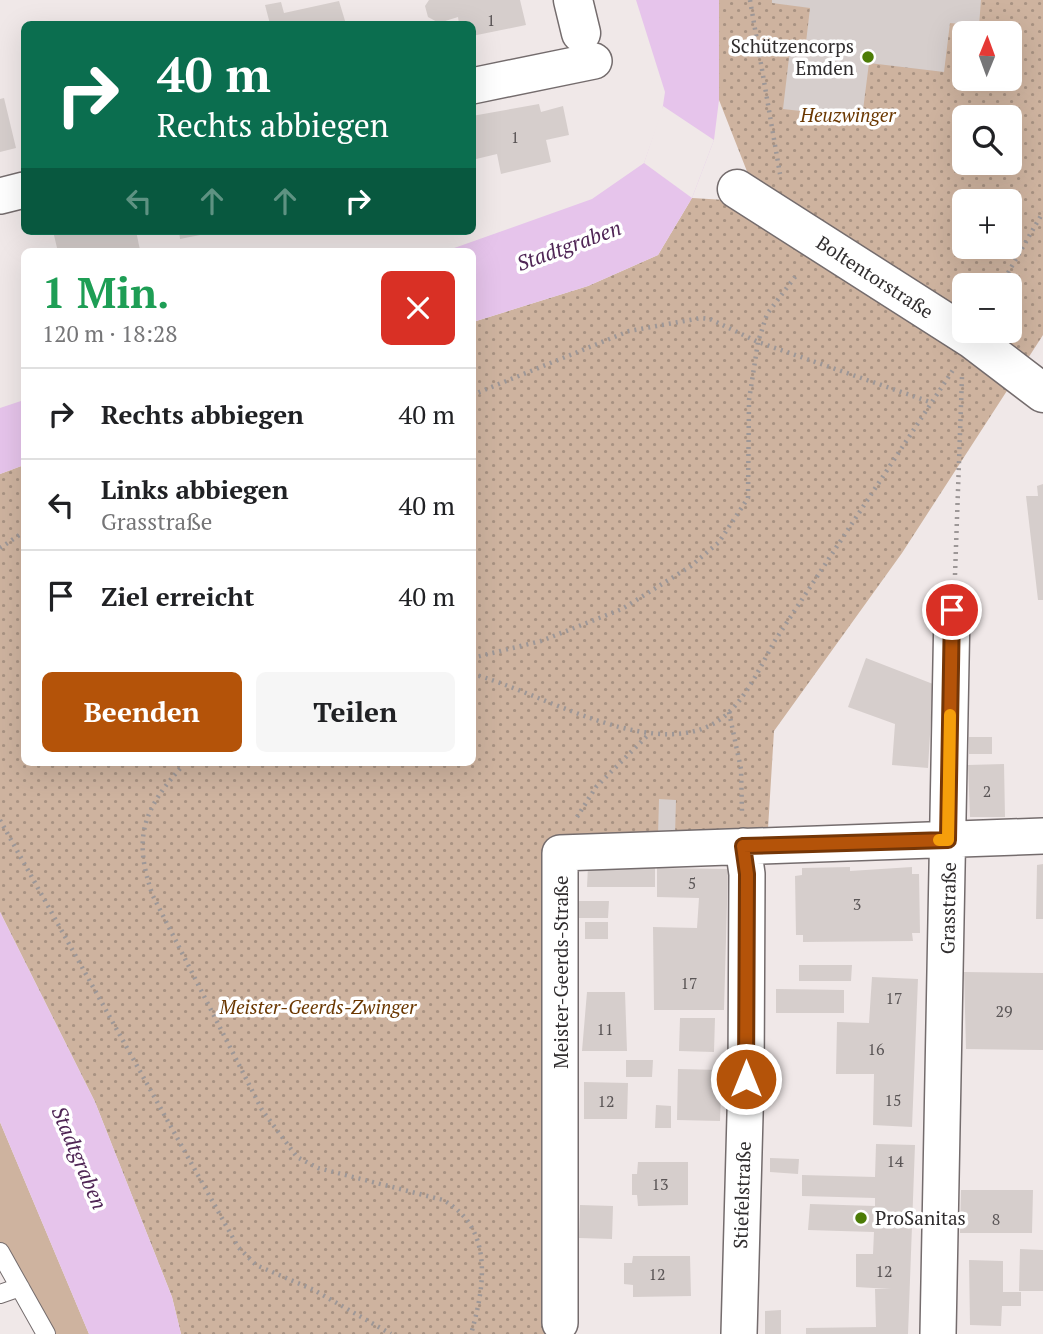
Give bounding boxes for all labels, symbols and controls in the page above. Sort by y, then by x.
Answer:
house number: 1 [487,9,495,31]
north arrow [952,21,1022,91]
map controls [952,21,1022,343]
place label: Schützencorps Emden [731,33,854,80]
text: 40 m [157,41,271,106]
icon: right [42,49,133,140]
marker: Schützencorps Emden [860,49,876,65]
park label: Heuzwinger [799,102,896,127]
text: Rechts abbiegen [157,104,389,146]
button: search [952,105,1022,175]
house number: 1 [511,126,519,148]
icon: left [120,182,158,220]
icon: ahead [193,182,231,220]
icon: ahead [266,182,304,220]
icon: right [339,182,377,220]
button: + [952,189,1022,259]
water label: Stadtgraben [512,213,625,277]
street label: Boltentorstraße [812,229,938,324]
text: 1 Min. [42,264,170,320]
button: close [381,271,455,345]
button: − [952,273,1022,343]
text: 120 m · 18:28 [42,318,177,349]
icon: right [42,395,80,433]
text: Rechts abbiegen [101,397,304,431]
text: 40 m [399,397,455,431]
text: Links abbiegen [101,472,289,506]
icon: left [42,486,80,524]
text: 40 m [399,488,455,522]
text: Grasstraße [101,506,212,537]
icon: arrive [42,577,80,615]
text: Ziel erreicht [101,579,254,613]
text: 40 m [399,579,455,613]
pin [922,580,982,640]
icon: arrive [933,591,971,629]
button: Beenden [42,672,242,752]
button: Teilen [256,672,455,752]
house number: 2 [983,780,991,802]
street label: Grasstraße [934,862,961,954]
house number: 5 [688,872,696,894]
street label: Meister-Geerds-Straße [548,875,573,1069]
house number: 3 [853,893,861,915]
house number: 17 [680,972,698,994]
house number: 17 [885,987,903,1009]
park label: Meister-Geerds-Zwinger [219,994,417,1019]
house number: 29 [995,1000,1013,1022]
house number: 11 [596,1018,614,1040]
house number: 16 [867,1038,885,1060]
position arrow [709,1042,783,1116]
house number: 15 [884,1089,902,1111]
house number: 12 [597,1090,615,1112]
water label: Stadtgraben [46,1102,114,1213]
street label: Stiefelstraße [727,1141,756,1249]
house number: 14 [886,1150,904,1172]
house number: 13 [651,1173,669,1195]
place label: ProSanitas [875,1205,966,1230]
house number: 8 [992,1208,1000,1230]
marker: ProSanitas [853,1210,869,1226]
house number: 12 [875,1260,893,1282]
house number: 12 [648,1263,666,1285]

